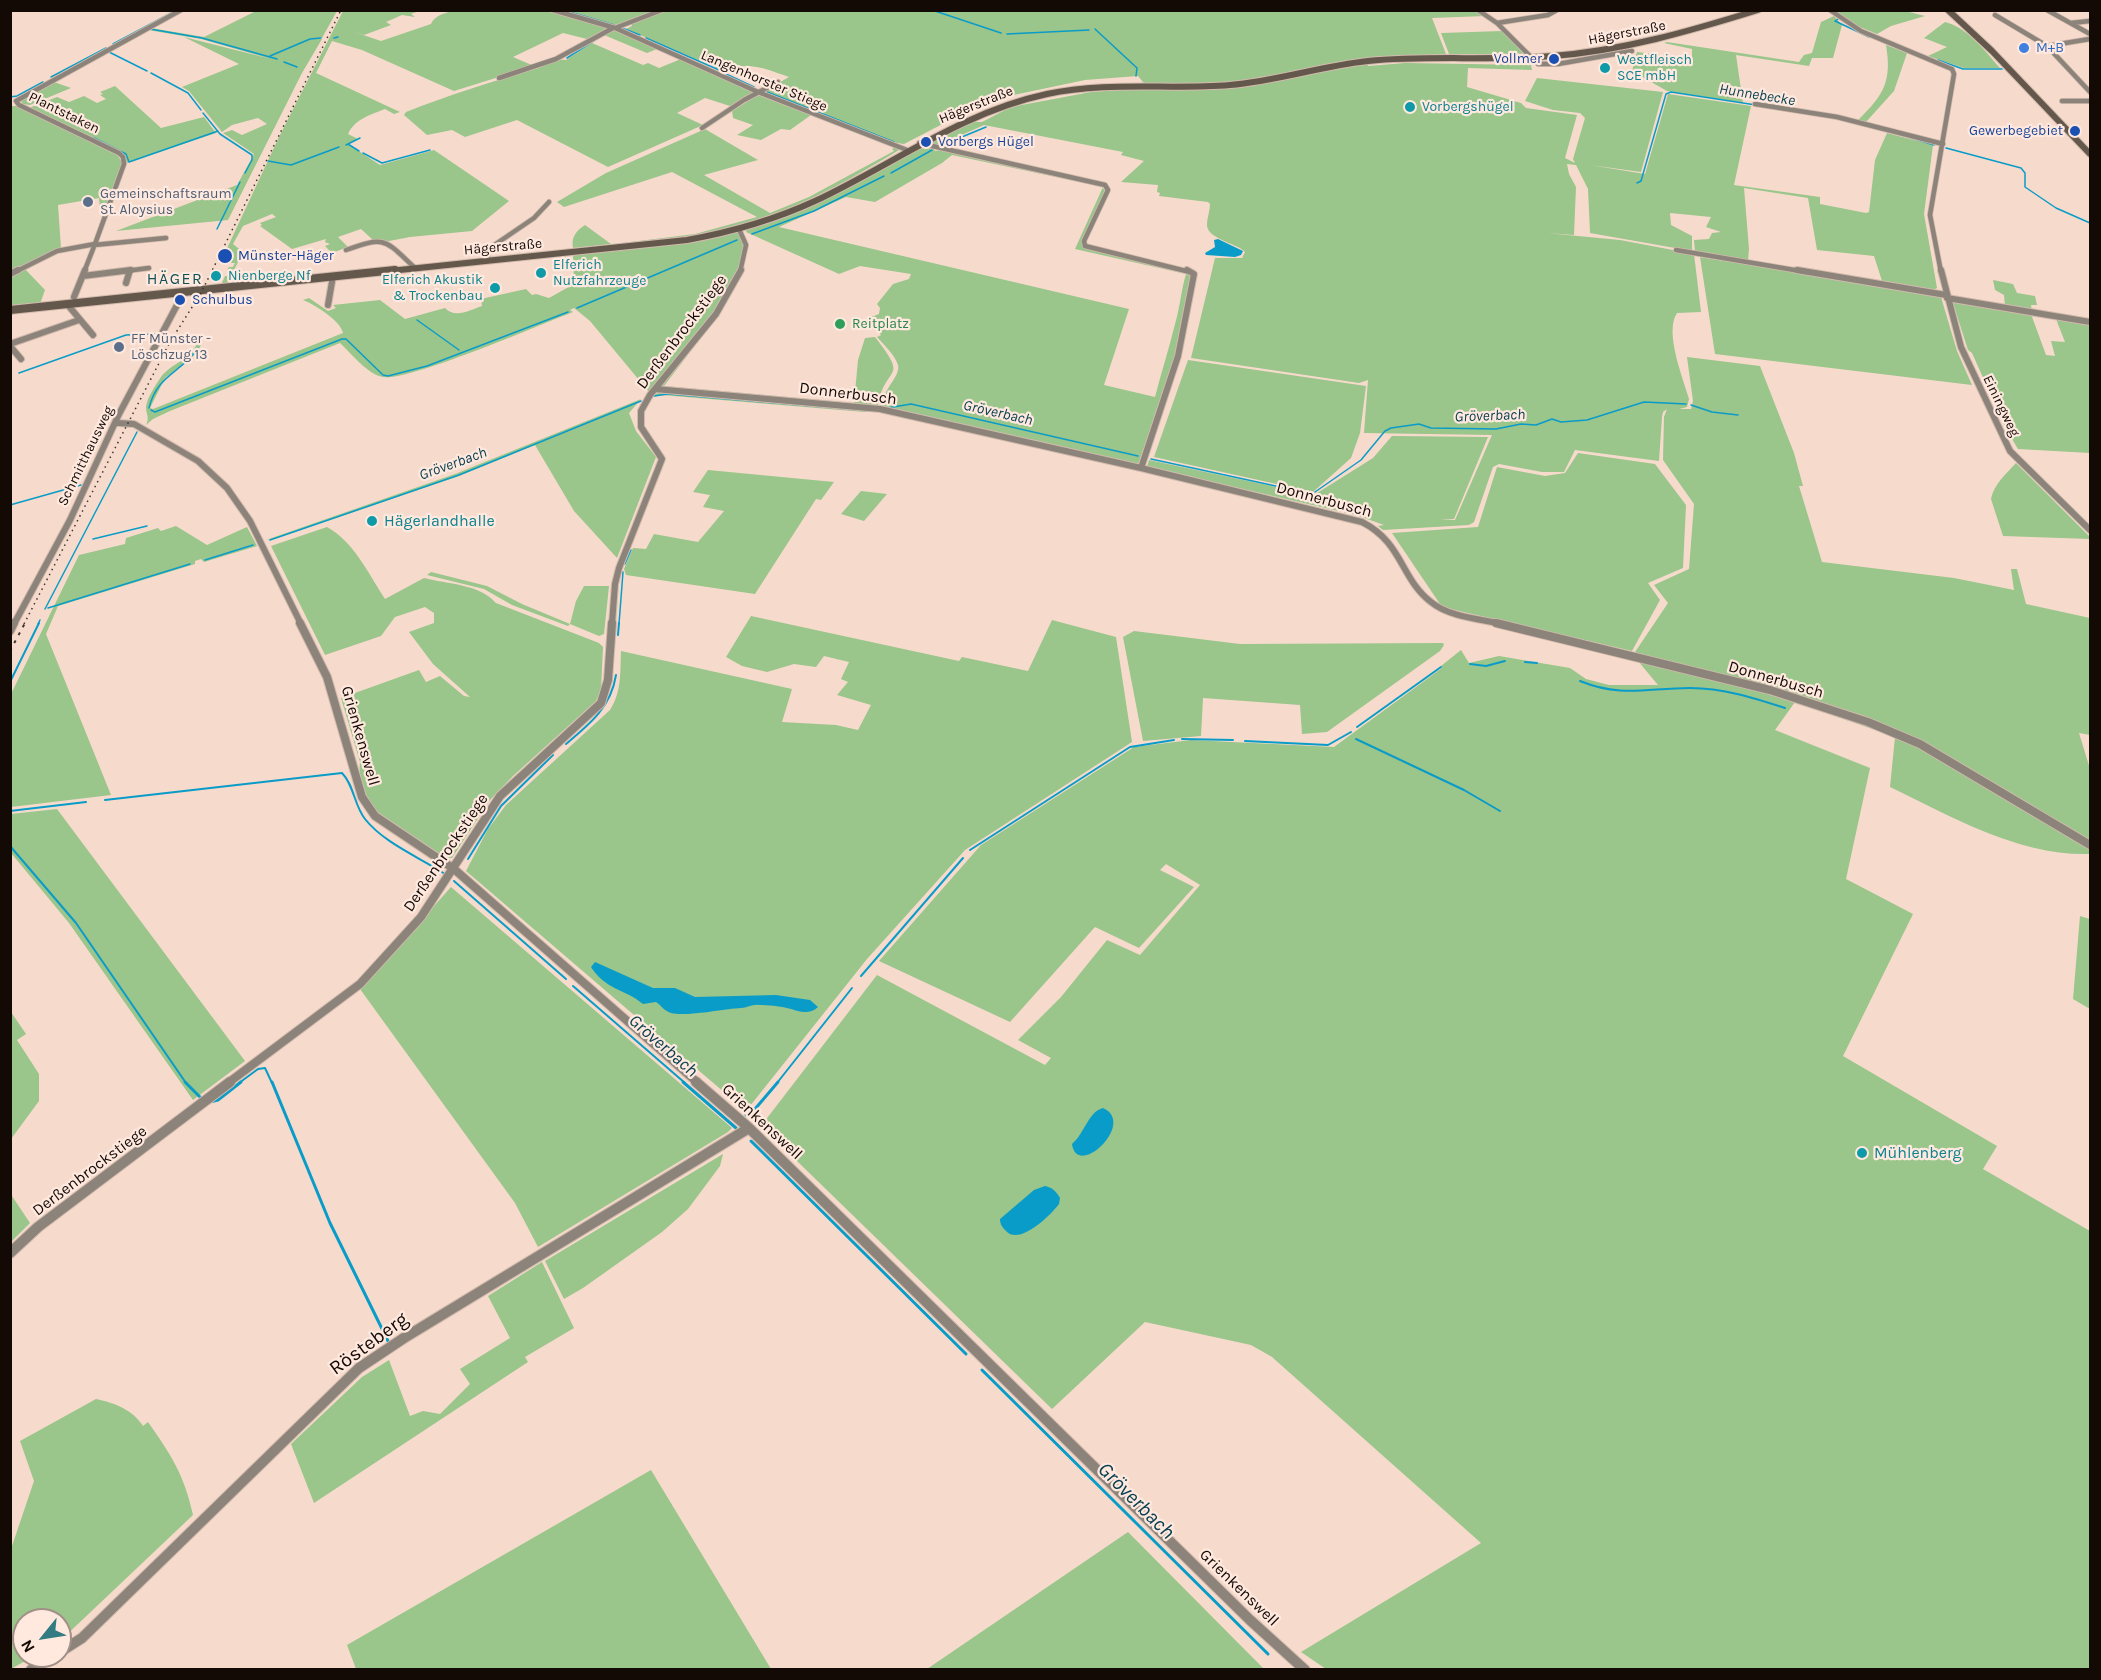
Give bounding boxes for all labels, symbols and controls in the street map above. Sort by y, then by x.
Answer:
street label: Hägerstraße [1587,17,1667,49]
place label: M+B [2036,40,2064,56]
marker: M+B [2017,41,2031,55]
street label: Langenhorster Stiege [698,47,830,115]
place label: Vollmer [1494,51,1542,67]
marker: Vollmer [1547,52,1561,66]
place label: Westfleisch SCE mbH [1617,52,1692,84]
marker: Westfleisch SCE mbH [1598,61,1612,75]
water label: Hunnebecke [1718,80,1796,110]
street label: Hägerstraße [937,83,1015,127]
street label: Plantstaken [26,89,102,137]
place label: Vorbergshügel [1422,99,1514,115]
marker: Vorbergshügel [1403,100,1417,114]
place label: Gewerbegebiet [1969,123,2063,139]
marker: Gewerbegebiet [2068,124,2082,138]
place label: Vorbergs Hügel [938,134,1034,150]
marker: Vorbergs Hügel [919,135,933,149]
place label: Gemeinschaftsraum St. Aloysius [100,186,232,219]
marker: Gemeinschaftsraum St. Aloysius [81,195,95,209]
street label: Hägerstraße [463,235,543,259]
marker: Münster-Häger [216,247,234,265]
place label: Münster-Häger [238,248,334,264]
place label: Elferich Nutzfahrzeuge [553,257,646,290]
marker: Elferich Nutzfahrzeuge [534,266,548,280]
place label: Nienberge Nf [228,268,310,284]
district label: HÄGER [147,269,203,289]
marker: Nienberge Nf [209,269,223,283]
street label: Derßenbrockstiege [633,271,731,393]
place label: Elferich Akustik & Trockenbau [382,272,483,304]
marker: Elferich Akustik & Trockenbau [488,281,502,295]
place label: Schulbus [192,292,253,308]
marker: Schulbus [173,293,187,307]
place label: Reitplatz [852,316,909,332]
marker: Reitplatz [833,317,847,331]
place label: FF Münster - Löschzug 13 [131,331,211,364]
marker: FF Münster - Löschzug 13 [112,340,126,354]
street label: Einingweg [1979,373,2023,439]
street label: Donnerbusch [798,378,898,410]
water label: Gröverbach [962,396,1034,430]
street label: Schmitthausweg [55,403,117,509]
water label: Gröverbach [1454,406,1526,426]
water label: Gröverbach [417,443,489,485]
street label: Donnerbusch [1274,478,1374,522]
place label: Hägerlandhalle [384,511,495,531]
marker: Hägerlandhalle [365,514,379,528]
street label: Donnerbusch [1726,657,1826,703]
street label: Grienkenswell [337,684,383,788]
street label: Derßenbrockstiege [399,790,493,916]
water label: Gröverbach [624,1010,702,1082]
street label: Grienkenswell [718,1080,806,1164]
street label: Derßenbrockstiege [29,1122,151,1220]
place label: Mühlenberg [1874,1143,1962,1163]
marker: Mühlenberg [1855,1146,1869,1160]
street label: Rösteberg [325,1307,413,1381]
water label: Gröverbach [1092,1457,1180,1545]
street label: Grienkenswell [1195,1545,1283,1631]
north arrow [12,1608,72,1668]
text: N [17,1637,39,1656]

